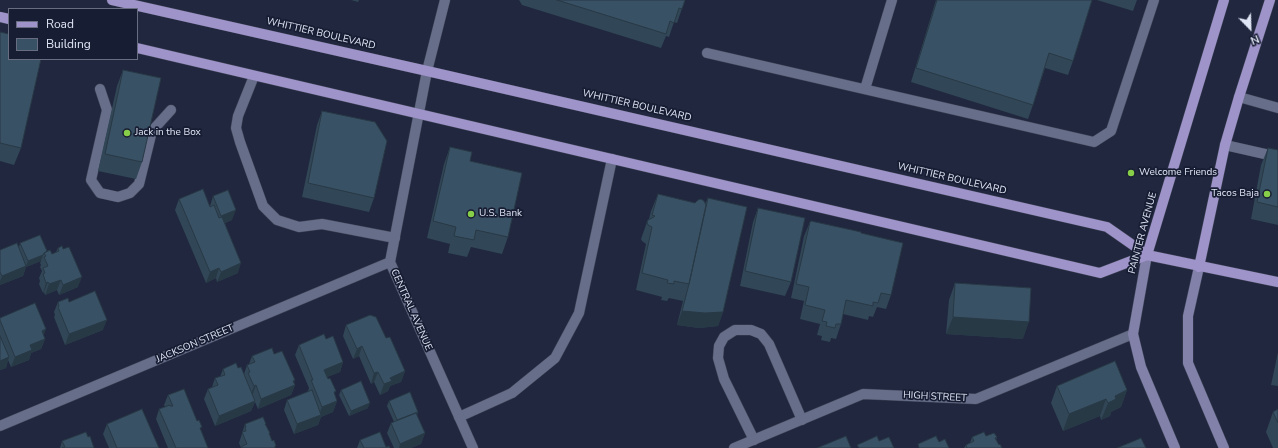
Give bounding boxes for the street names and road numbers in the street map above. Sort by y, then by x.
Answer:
street label: WHITTIER BOULEVARD [265,16,377,52]
street label: WHITTIER BOULEVARD [581,88,693,124]
street label: WHITTIER BOULEVARD [896,161,1008,197]
street label: PAINTER AVENUE [1126,191,1160,275]
street label: CENTRAL AVENUE [388,267,434,353]
street label: JACKSON STREET [154,322,236,366]
street label: HIGH STREET [903,389,967,405]

